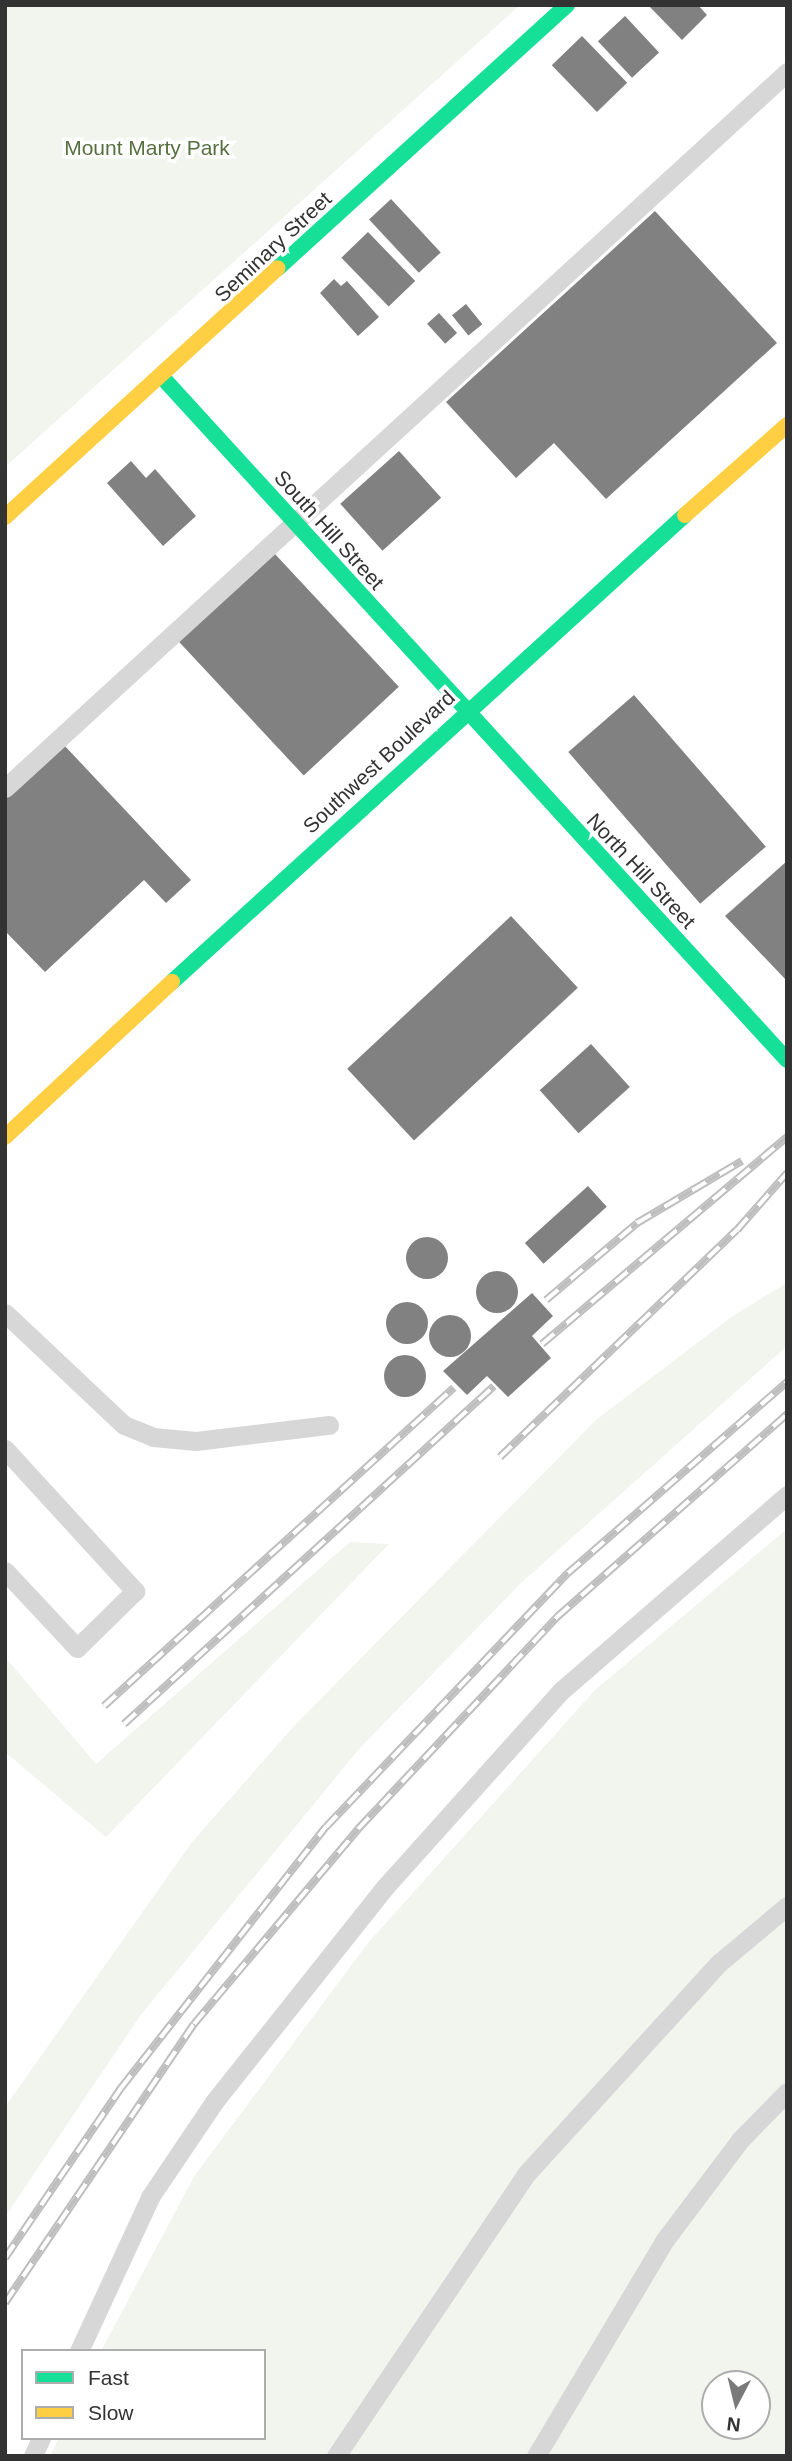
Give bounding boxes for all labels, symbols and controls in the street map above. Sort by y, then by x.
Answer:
park label: Mount Marty Park [64,135,230,161]
street label: Seminary Street [209,186,337,308]
street label: South Hill Street [269,465,389,595]
street label: Southwest Boulevard [298,685,460,839]
street label: North Hill Street [581,808,701,934]
legend [21,2349,266,2440]
text: Fast [88,2366,129,2389]
north arrow [701,2370,771,2440]
text: Slow [88,2401,134,2424]
text: N [726,2413,742,2436]

